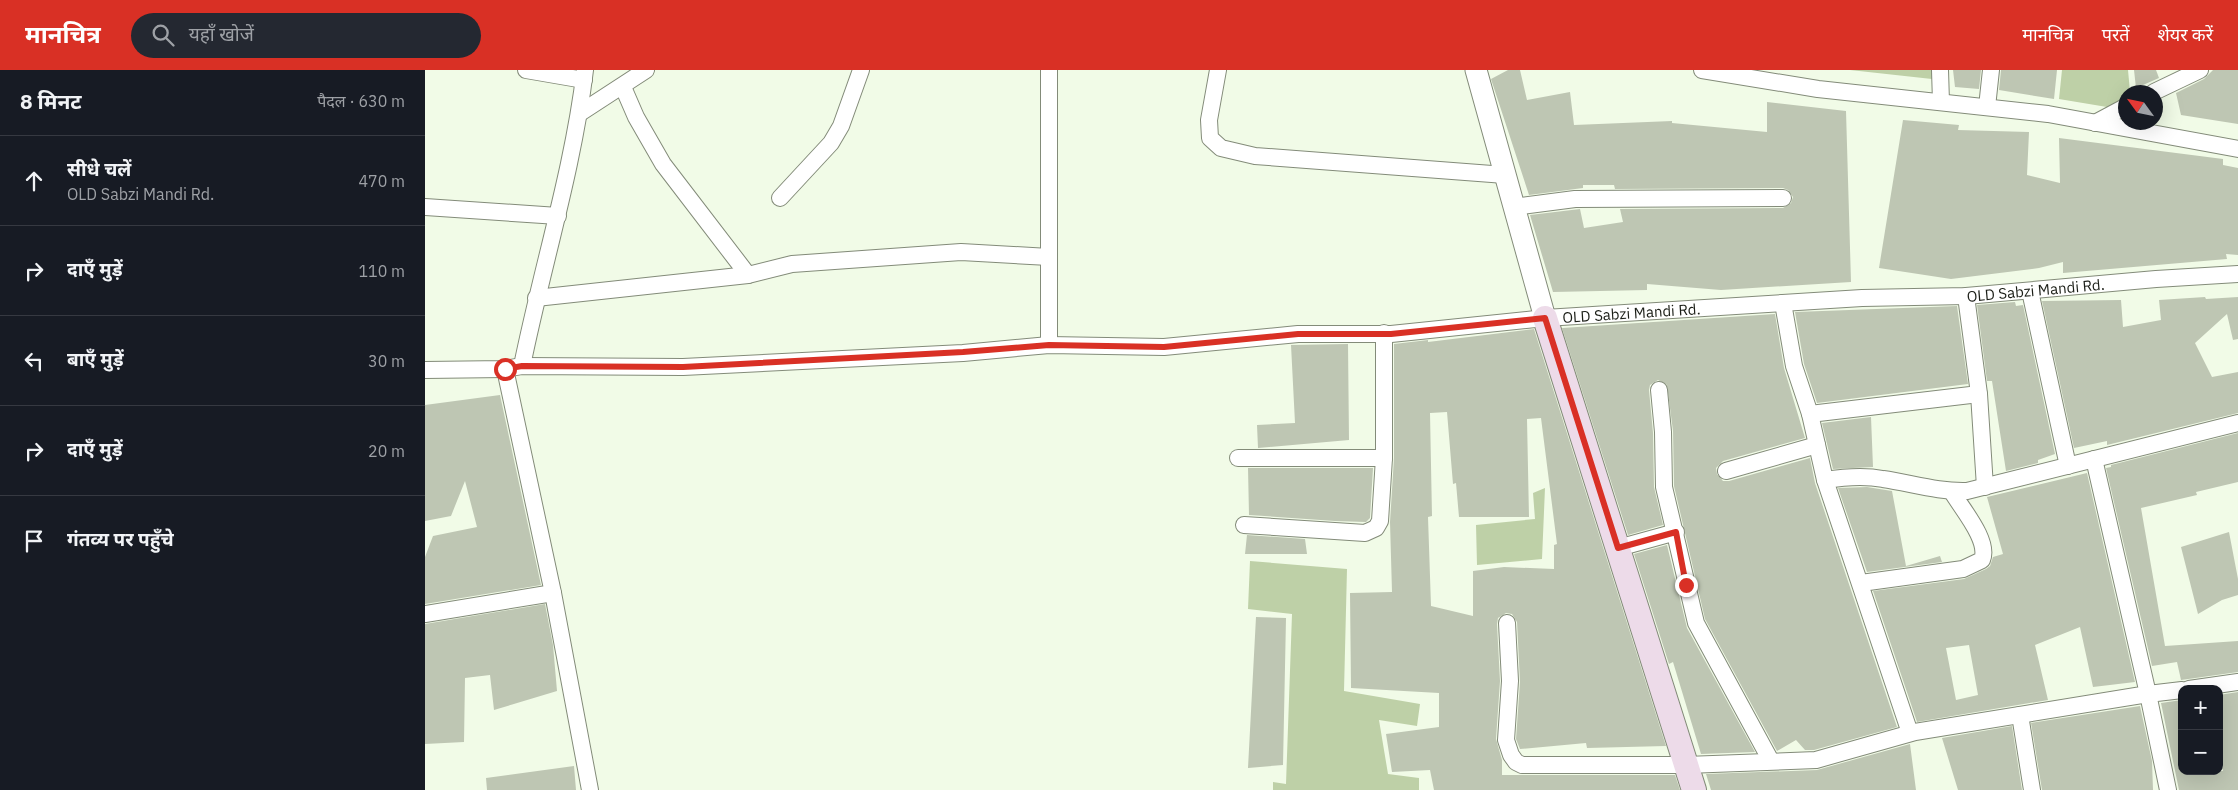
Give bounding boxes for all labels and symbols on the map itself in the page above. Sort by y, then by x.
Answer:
north arrow [2118,85,2163,130]
street label: OLD Sabzi Mandi Rd. [1966,274,2105,305]
street label: OLD Sabzi Mandi Rd. [1562,299,1701,326]
route start [494,358,517,381]
route end [1675,574,1698,597]

